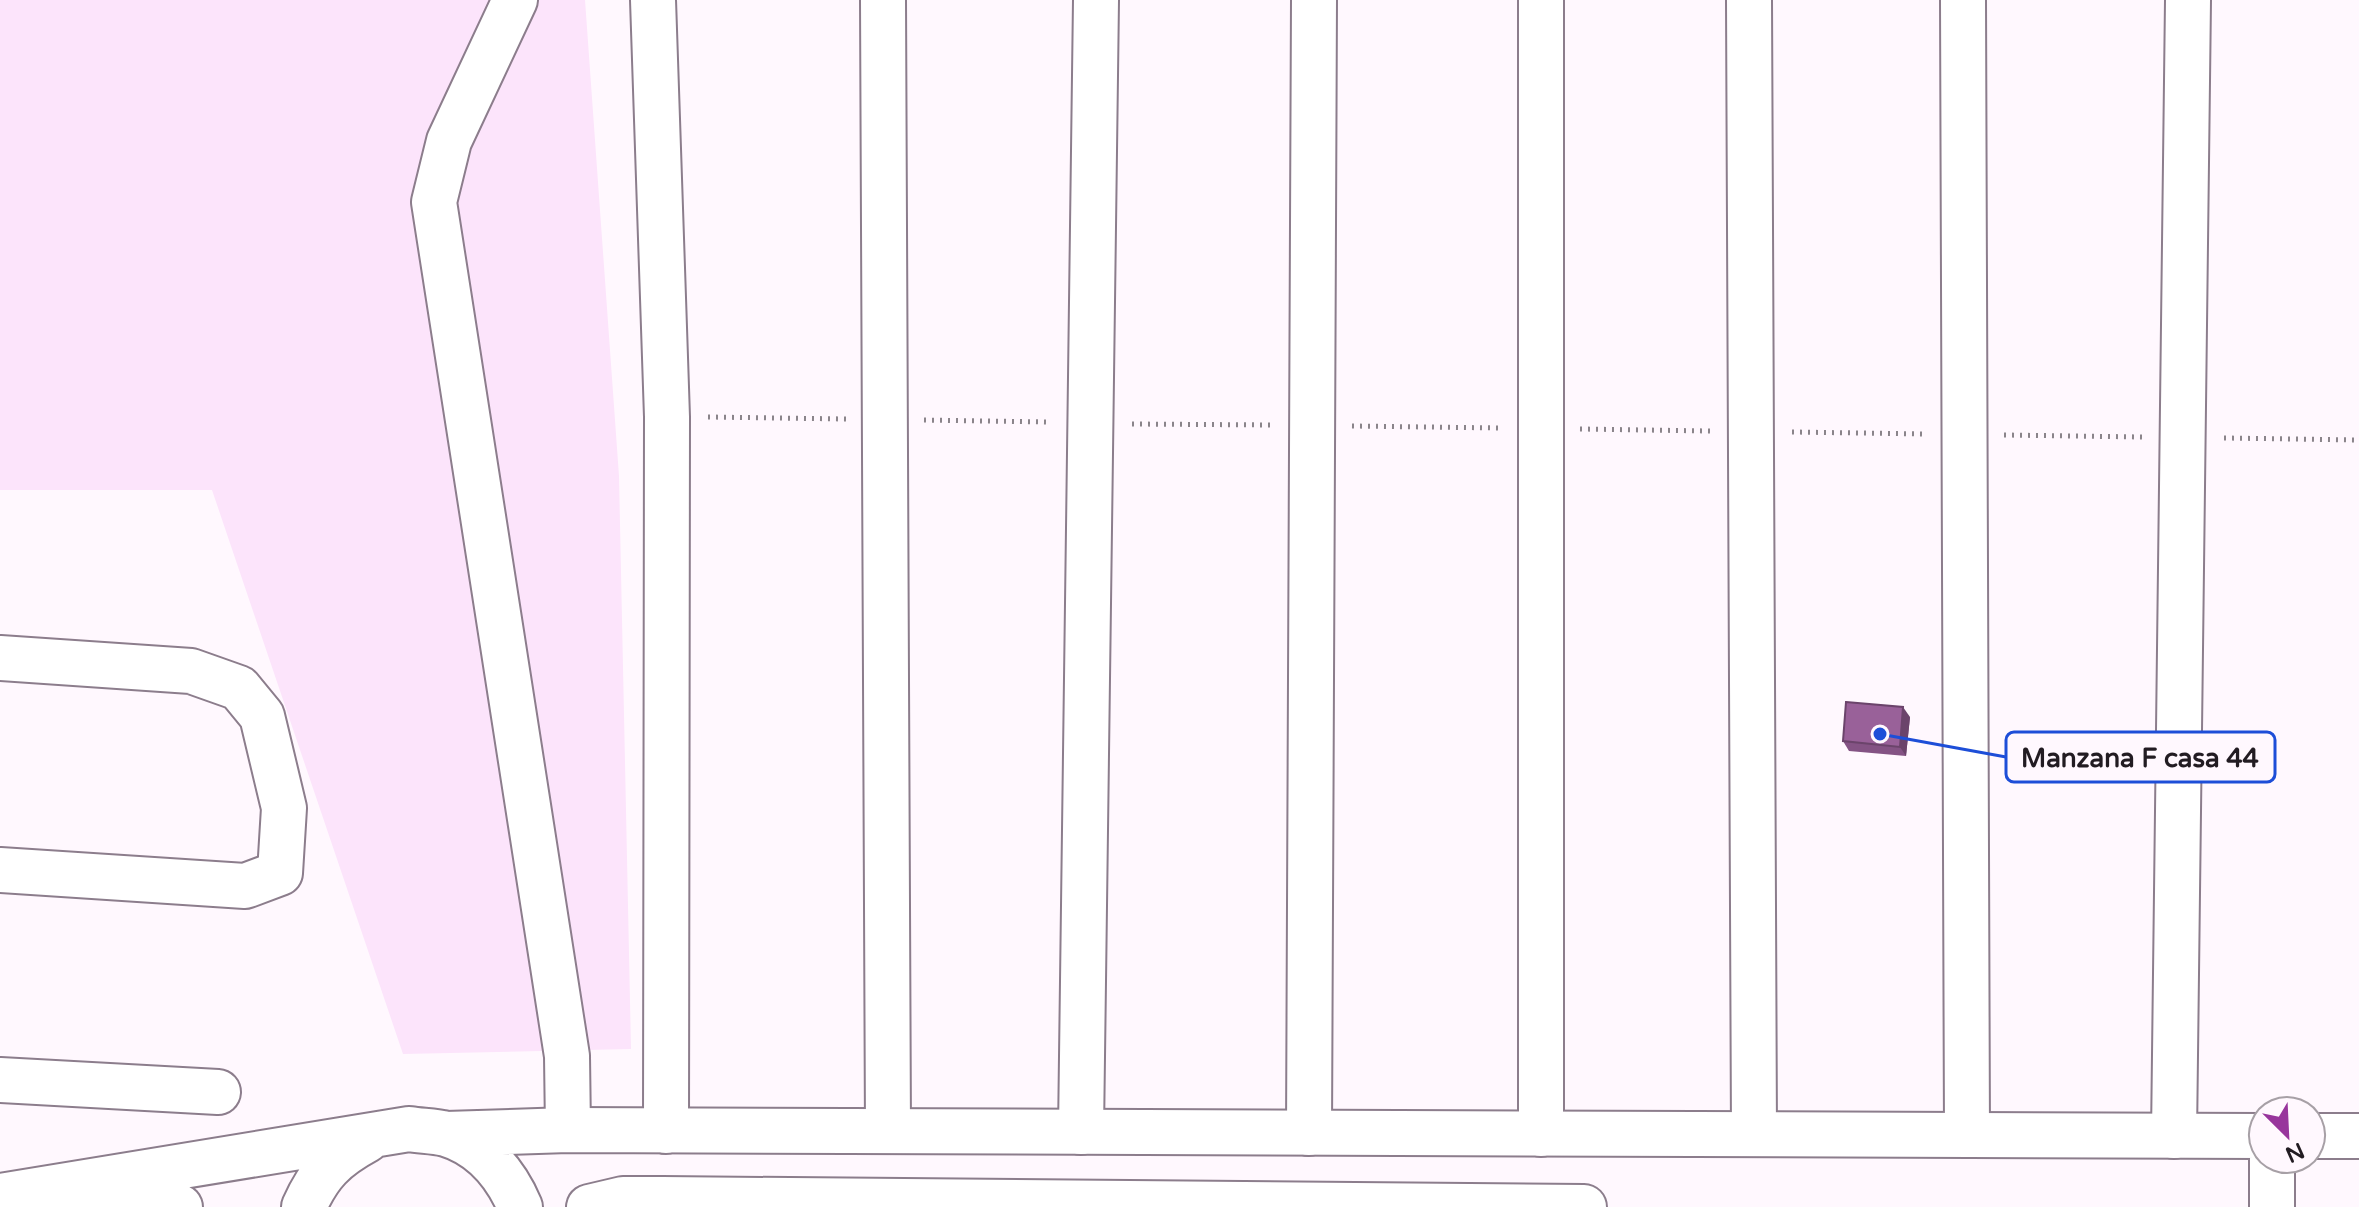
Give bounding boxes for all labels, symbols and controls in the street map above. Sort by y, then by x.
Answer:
callout: Manzana F casa 44 [2006,732,2275,782]
text: Manzana F casa 44 [2021,743,2259,774]
north arrow [2247,1095,2327,1175]
text: N [2281,1137,2308,1168]

